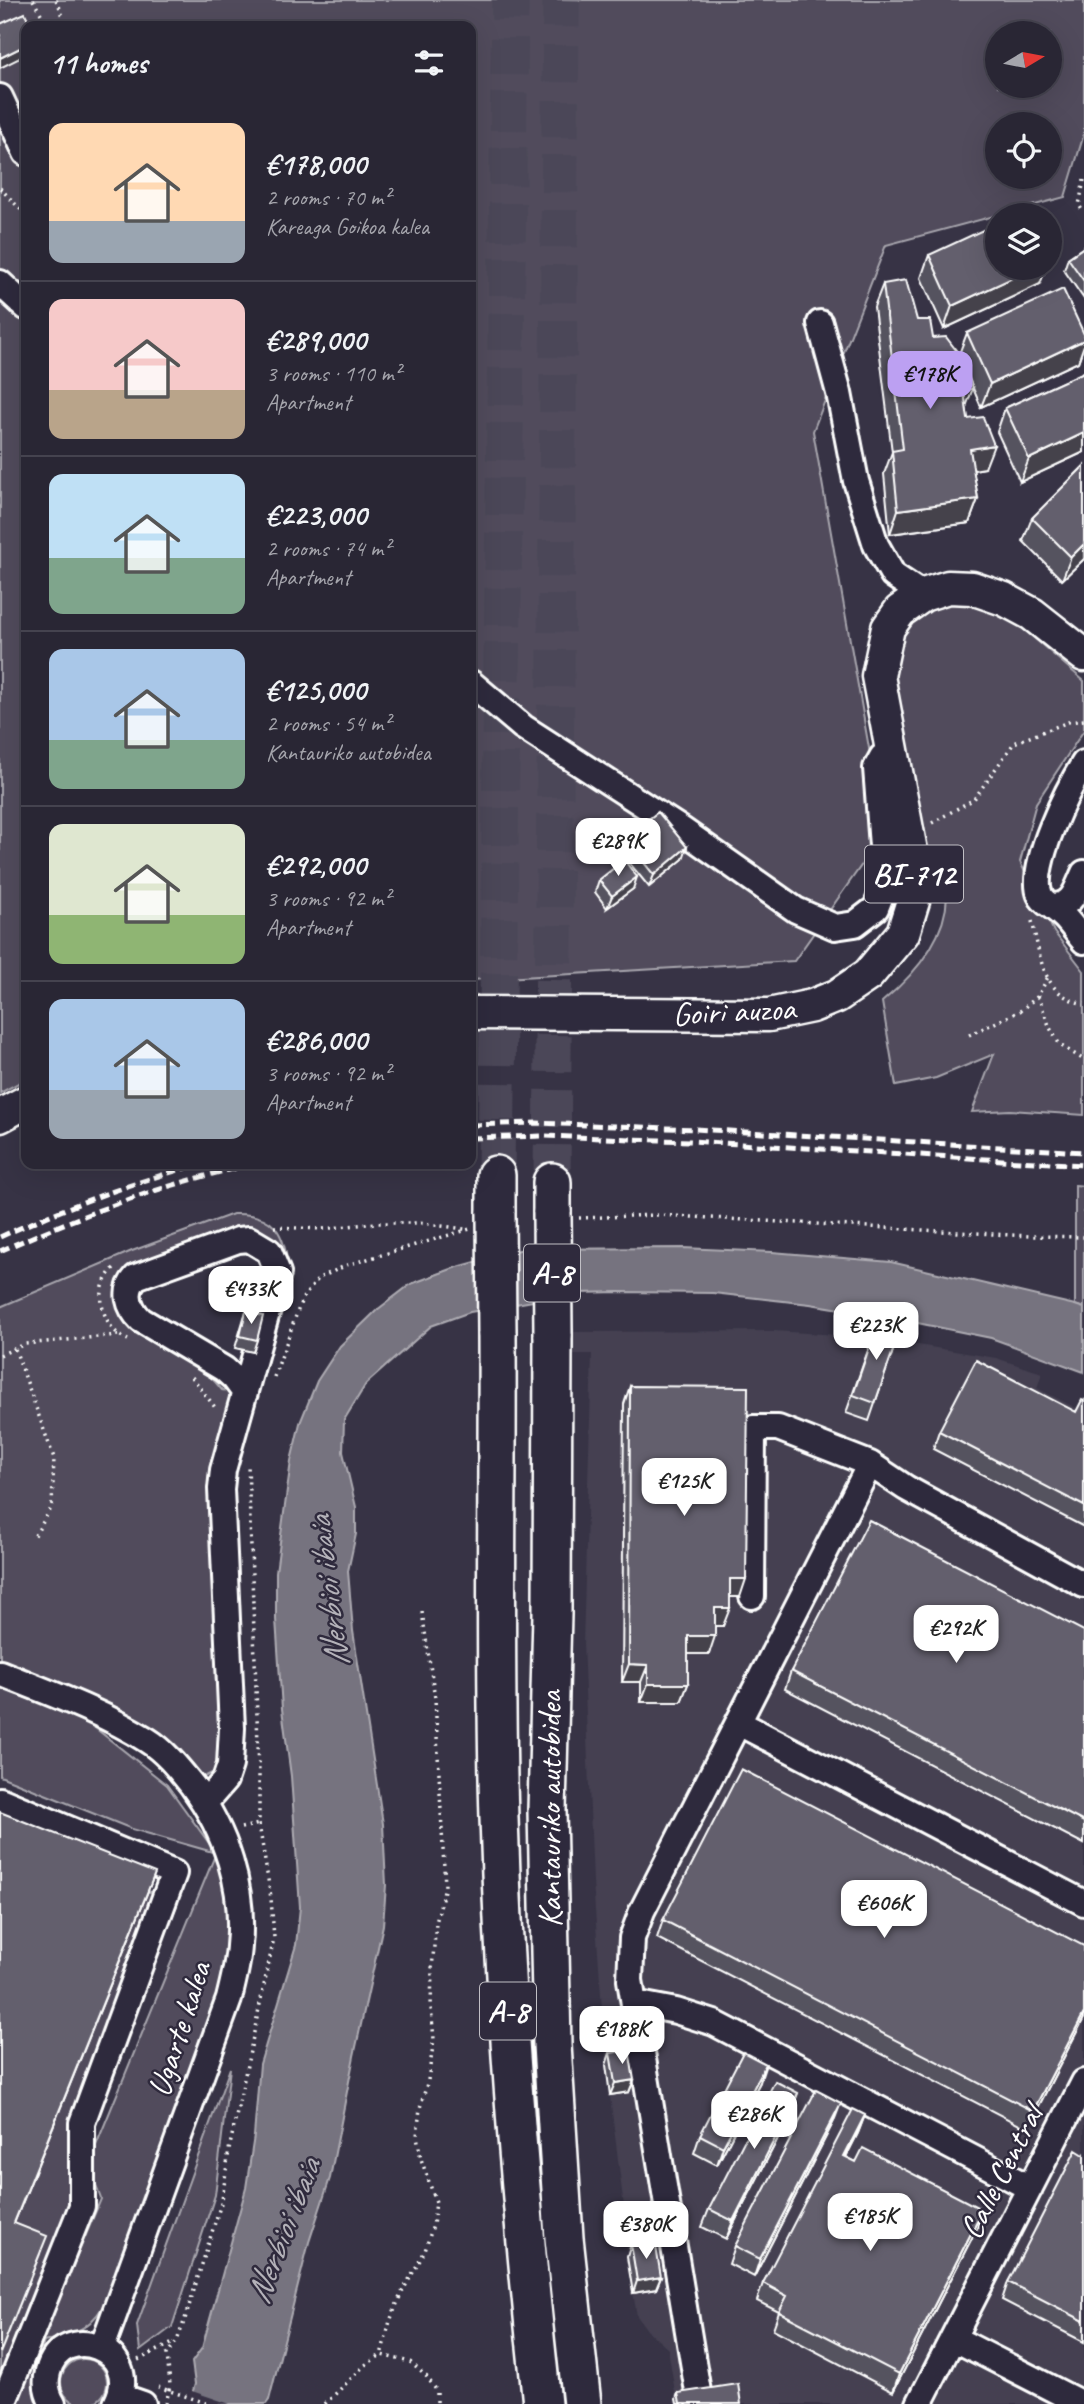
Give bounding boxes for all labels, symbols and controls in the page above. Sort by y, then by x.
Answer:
north arrow [985,21,1062,98]
map controls [985,21,1062,280]
text: 11 homes [49,44,147,82]
icon: filters [410,44,448,82]
button: locate [985,112,1062,189]
text: €178,000 [266,145,366,183]
icon: home [105,151,189,235]
text: 2 rooms · 70 m² [266,183,390,212]
button: layers [985,203,1062,280]
text: Kareaga Goikoa kalea [266,212,429,241]
text: €289,000 [266,321,366,359]
icon: home [105,327,189,411]
pin: €178K [881,352,979,411]
text: 3 rooms · 110 m² [266,359,401,388]
text: €178K [904,359,957,388]
text: Apartment [266,388,351,417]
text: €223,000 [266,496,366,534]
icon: home [105,502,189,586]
text: 2 rooms · 74 m² [266,534,390,563]
text: Apartment [266,563,351,592]
text: €125,000 [266,671,366,709]
icon: home [105,677,189,761]
text: 2 rooms · 54 m² [266,709,390,738]
text: Kantauriko autobidea [266,738,431,767]
pin: €289K [569,818,667,878]
text: €289K [592,826,644,855]
text: €292,000 [266,846,366,884]
road number: BI-712 [865,846,963,903]
icon: home [105,852,189,936]
text: 3 rooms · 92 m² [266,884,390,913]
text: Apartment [266,913,351,942]
street label: Goiri auzoa [671,987,799,1035]
text: €286,000 [266,1021,367,1059]
icon: home [105,1027,189,1111]
text: 3 rooms · 92 m² [266,1059,390,1088]
text: Apartment [266,1088,351,1117]
road number: A-8 [524,1244,580,1302]
pin: €433K [202,1266,300,1326]
text: €433K [224,1274,278,1303]
pin: €223K [827,1302,925,1362]
text: €223K [849,1310,903,1339]
pin: €125K [635,1458,733,1518]
text: €125K [658,1466,710,1495]
water label: Nerbioi ibaia [296,1511,360,1670]
pin: €292K [907,1606,1005,1665]
text: €292K [930,1613,982,1642]
street label: Kantauriko autobidea [529,1689,571,1927]
pin: €606K [835,1881,933,1940]
text: €606K [857,1888,911,1917]
street label: Ugarte kalea [138,1955,221,2102]
road number: A-8 [480,1982,536,2039]
pin: €188K [573,2007,671,2066]
text: €188K [595,2014,649,2043]
pin: €286K [705,2092,803,2151]
street label: Calle Central [950,2093,1055,2246]
text: €286K [727,2099,781,2128]
water label: Nerbioi ibaia [235,2150,332,2310]
pin: €185K [821,2194,919,2253]
text: €185K [844,2201,896,2230]
pin: €380K [597,2202,695,2261]
text: €380K [619,2209,673,2238]

